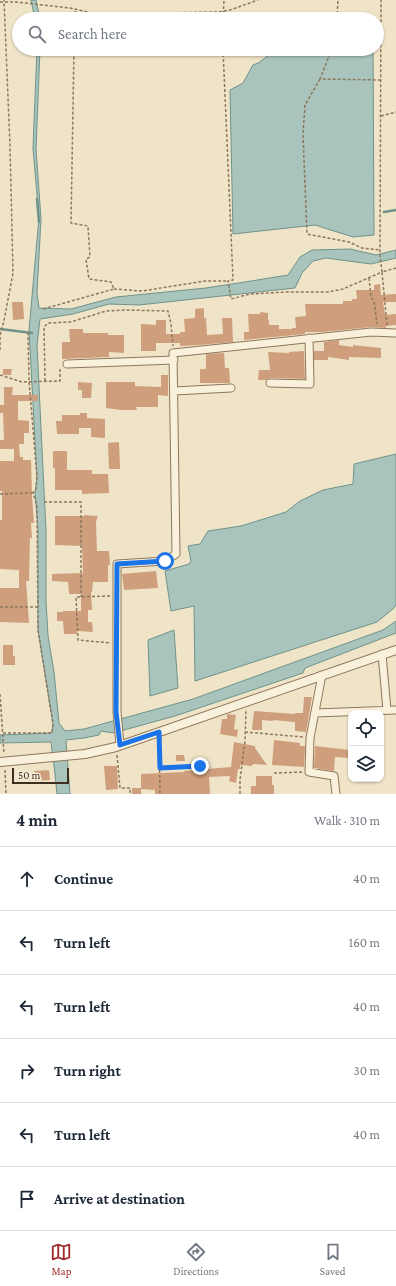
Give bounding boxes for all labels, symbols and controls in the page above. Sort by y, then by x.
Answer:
search box [12,12,384,56]
icon: search [26,23,48,45]
text: Search here [58,26,127,42]
route start [156,552,174,570]
map controls [348,710,384,782]
button: locate [348,710,384,746]
button: layers [348,746,384,782]
route end [191,757,209,775]
scale bar [12,766,69,785]
text: 50 m [18,769,40,781]
text: 4 min [16,811,58,830]
text: Walk · 310 m [314,813,380,828]
icon: ahead [16,868,38,890]
text: Continue [54,871,113,887]
text: 40 m [353,871,380,886]
icon: left [16,932,38,954]
text: Turn left [54,935,110,951]
text: 160 m [349,935,380,950]
icon: left [16,996,38,1018]
text: Turn left [54,999,110,1015]
text: 40 m [353,999,380,1014]
icon: right [16,1060,38,1082]
text: Turn right [54,1063,121,1079]
text: 30 m [354,1063,380,1078]
icon: left [16,1124,38,1146]
text: Turn left [54,1127,110,1143]
text: 40 m [353,1127,380,1142]
icon: arrive [16,1188,38,1210]
text: Arrive at destination [54,1191,185,1207]
tab: Map [50,1241,72,1277]
tab: Directions [173,1241,219,1277]
tab: Saved [320,1241,346,1277]

